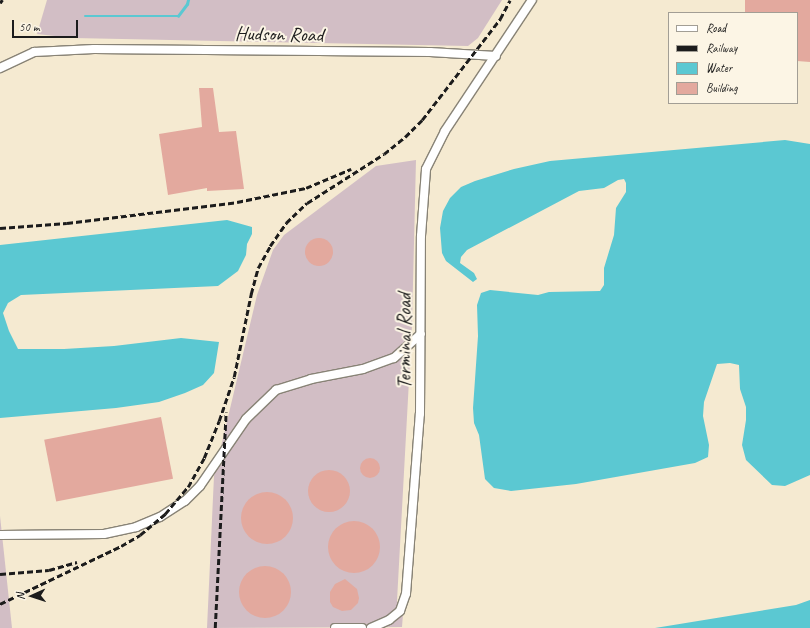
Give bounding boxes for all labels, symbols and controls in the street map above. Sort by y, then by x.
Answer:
scale bar [14,12,80,38]
legend [668,12,798,104]
text: 50 m [19,19,39,35]
text: Road [706,20,726,36]
street label: Hudson Road [235,21,323,47]
text: Railway [706,40,737,56]
text: Water [706,60,732,76]
text: Building [706,80,738,96]
street label: Terminal Road [392,293,416,389]
north arrow [12,576,52,616]
text: N [13,593,27,600]

